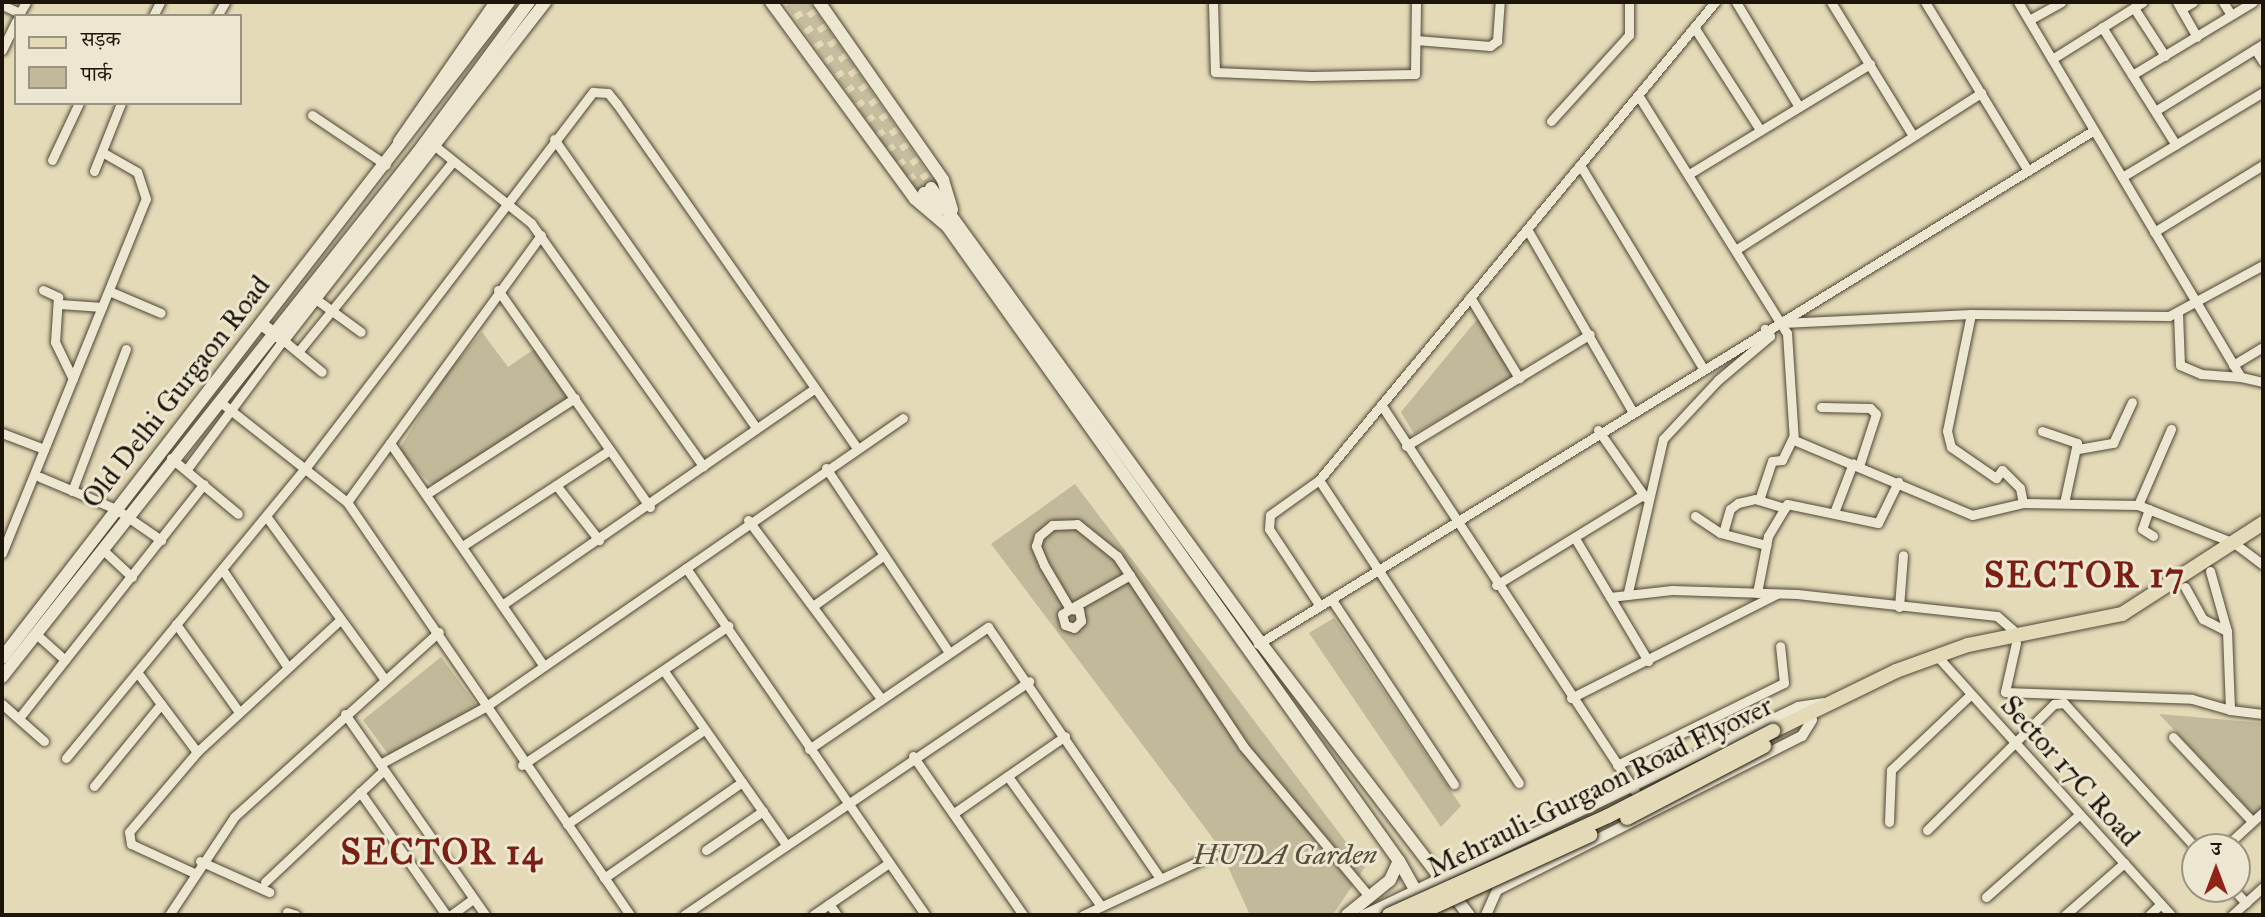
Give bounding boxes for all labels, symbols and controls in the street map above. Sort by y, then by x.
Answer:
legend [14,14,242,105]
text: सड़क [81,26,120,52]
text: पार्क [81,61,112,87]
street label: Old Delhi Gurgaon Road [75,269,277,515]
district label: SECTOR 17 [1985,555,2185,597]
street label: Mehrauli-Gurgaon Road Flyover [1422,689,1778,885]
street label: Sector 17C Road [1994,689,2146,853]
district label: SECTOR 14 [342,832,542,874]
north arrow [2181,833,2251,903]
text: उ [2211,837,2221,860]
park label: HUDA Garden [1193,838,1377,872]

